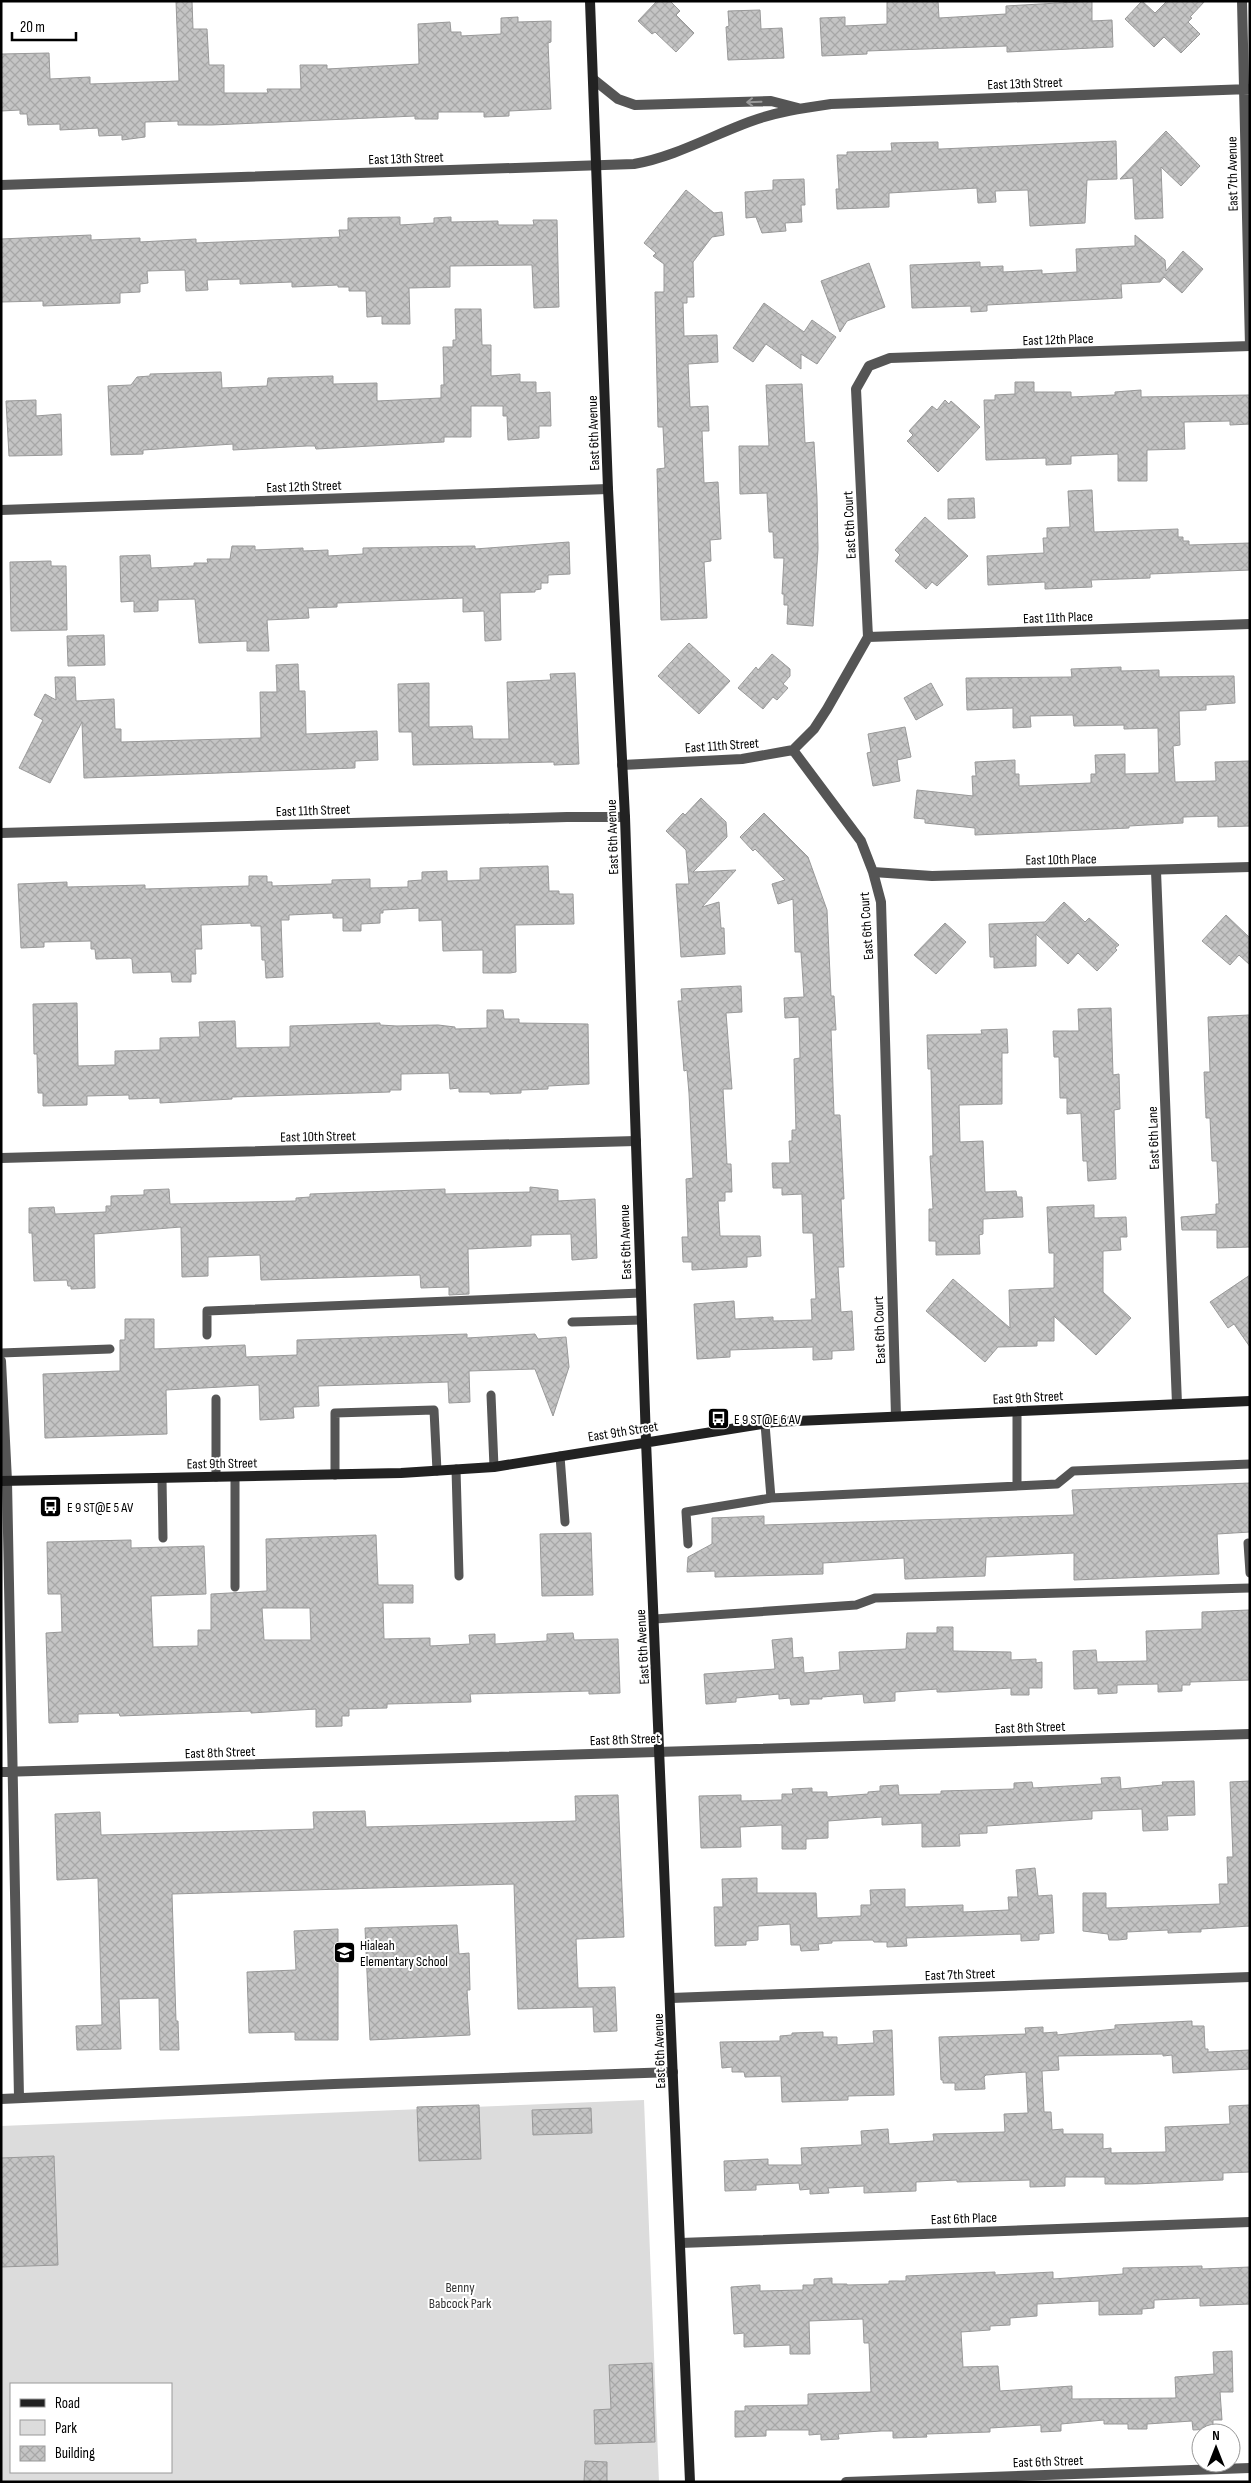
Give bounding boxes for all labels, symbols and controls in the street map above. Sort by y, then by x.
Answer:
scale bar [12,10,76,42]
text: 20 m [20,18,45,37]
street label: East 13th Street [987,74,1063,93]
one-way arrow [746,97,762,106]
street label: East 7th Avenue [1223,136,1242,212]
street label: East 13th Street [368,149,444,168]
street label: East 12th Place [1022,330,1094,349]
street label: East 6th Avenue [584,395,603,471]
street label: East 12th Street [266,477,342,496]
street label: East 6th Court [839,491,860,559]
street label: East 11th Place [1023,608,1093,627]
street label: East 11th Street [684,734,760,757]
street label: East 6th Avenue [603,799,622,875]
street label: East 11th Street [276,801,350,820]
street label: East 10th Place [1025,850,1097,869]
street label: East 6th Court [856,892,877,960]
street label: East 6th Lane [1144,1106,1163,1170]
street label: East 10th Street [280,1127,356,1146]
street label: East 6th Avenue [616,1204,635,1280]
street label: East 6th Court [870,1296,889,1364]
street label: East 9th Street [992,1387,1064,1408]
bus stop icon: E 9 ST@E 6 AV [706,1407,730,1431]
place label: E 9 ST@E 6 AV [734,1411,801,1428]
street label: East 9th Street [587,1418,659,1445]
street label: East 9th Street [186,1454,258,1473]
bus stop icon: E 9 ST@E 5 AV [39,1495,63,1519]
place label: E 9 ST@E 5 AV [67,1499,134,1516]
street label: East 6th Avenue [632,1609,653,1685]
street label: East 8th Street [994,1718,1066,1737]
street label: East 8th Street [589,1730,661,1749]
street label: East 8th Street [184,1743,256,1762]
place label: Hialeah Elementary School [360,1937,448,1970]
school or university icon: Hialeah Elementary School [332,1941,356,1965]
street label: East 7th Street [925,1965,995,1984]
street label: East 6th Avenue [650,2013,669,2089]
street label: East 6th Place [931,2209,997,2228]
park label: Benny Babcock Park [429,2279,492,2312]
legend [10,2383,172,2473]
text: Road [55,2394,80,2413]
text: Park [55,2419,77,2438]
north arrow [1191,2423,1241,2473]
text: N [1212,2427,1220,2444]
text: Building [55,2444,95,2463]
street label: East 6th Street [1012,2452,1084,2471]

